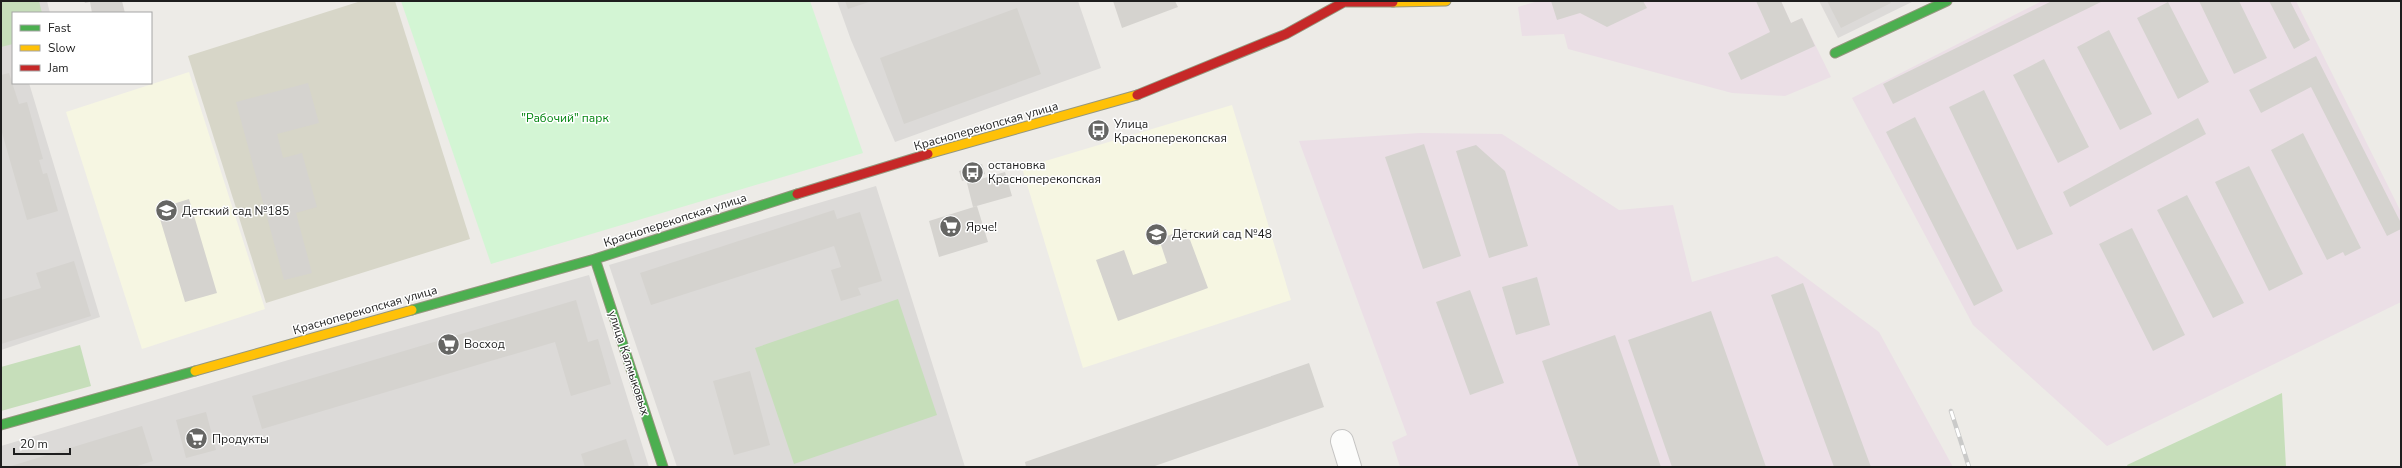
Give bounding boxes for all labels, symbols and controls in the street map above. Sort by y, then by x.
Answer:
legend [12,12,152,84]
text: Fast [48,20,71,36]
text: Slow [48,40,76,56]
text: Jam [47,60,69,76]
street label: Красноперекопская улица [912,98,1060,154]
park label: "Рабочий" парк [521,110,609,126]
place label: Улица Красноперекопская [1113,116,1227,146]
bus stop icon: Улица Красноперекопская [1086,118,1112,144]
place label: остановка Красноперекопская [988,157,1101,187]
bus stop icon: остановка Красноперекопская [959,159,985,185]
street label: Красноперекопская улица [601,189,749,251]
school or university icon: Детский сад №185 [153,198,179,224]
place label: Детский сад №185 [182,203,289,219]
supermarket icon: Ярче! [937,214,963,240]
place label: Ярче! [966,219,997,235]
school or university icon: Детский сад №48 [1144,221,1170,247]
place label: Детский сад №48 [1172,226,1272,242]
street label: Красноперекопская улица [291,282,439,338]
street label: улица Калмыковых [605,309,654,418]
supermarket icon: Восход [435,331,461,357]
place label: Восход [464,336,505,352]
supermarket icon: Продукты [183,426,209,452]
scale bar [14,430,70,456]
place label: Продукты [212,431,269,447]
text: 20 m [20,436,48,452]

